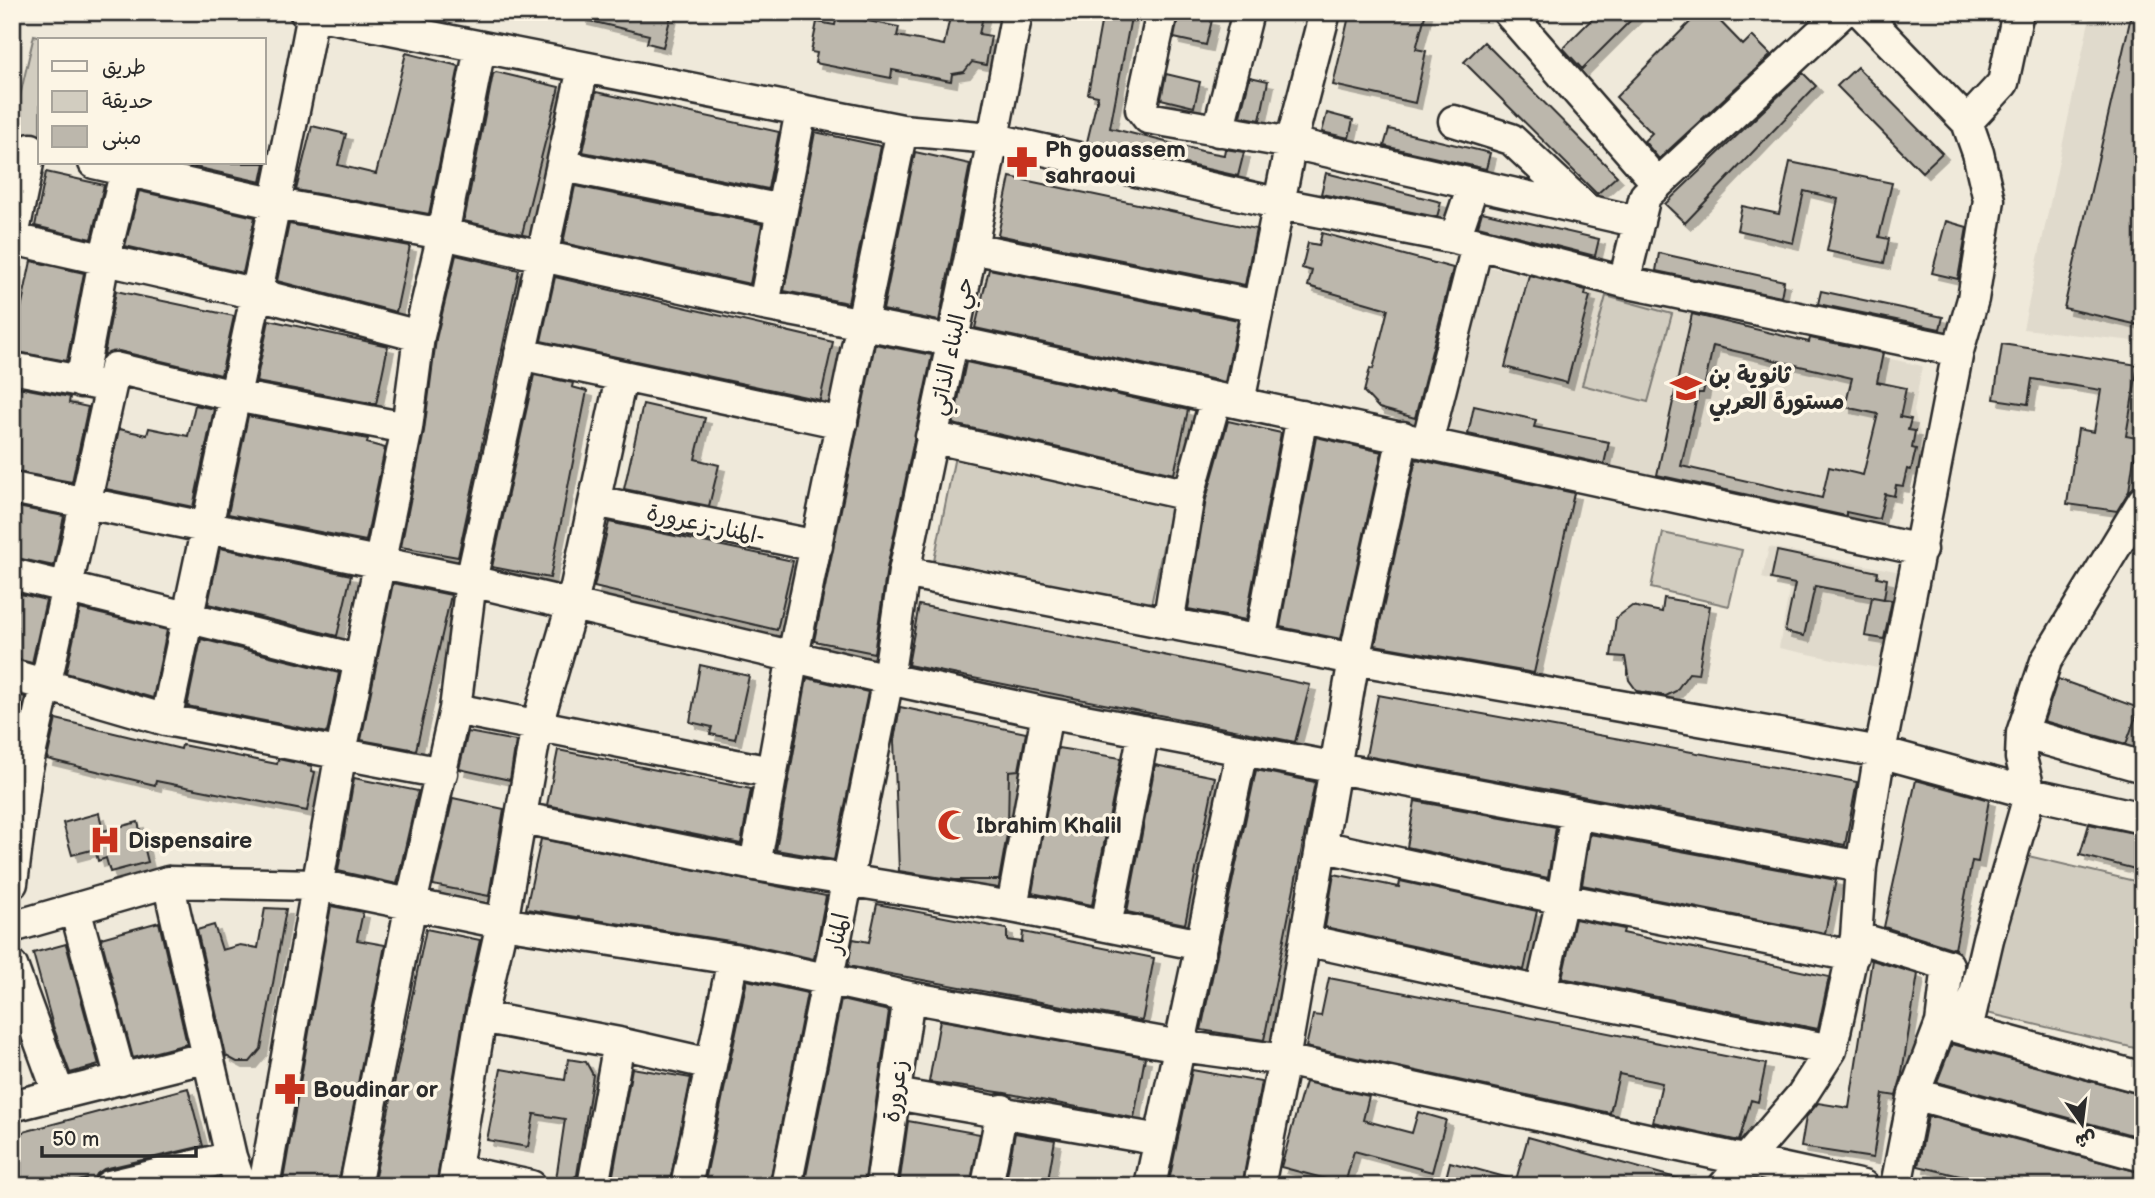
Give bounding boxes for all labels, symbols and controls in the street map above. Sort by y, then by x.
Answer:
legend [38,38,266,164]
text: طريق [102,55,146,80]
text: حديقة [102,89,153,114]
text: مبنى [102,125,141,151]
place label: Ph gouassem sahraoui [1045,136,1186,190]
pharmacy icon: Ph gouassem sahraoui [1005,145,1039,179]
street label: حي البناء الذاتي [924,274,986,419]
place label: ثانوية بن مستورة العربي [1709,362,1844,422]
school or university icon: ثانوية بن مستورة العربي [1669,371,1703,405]
street label: المنار-زعرورة- [644,499,767,551]
mosque icon: Ibrahim Khalil [936,808,970,842]
place label: Ibrahim Khalil [976,812,1122,840]
hospital icon: Dispensaire [88,823,122,857]
place label: Dispensaire [128,827,252,855]
street label: المنار [820,911,856,958]
street label: زعرورة [878,1058,914,1124]
pharmacy icon: Boudinar or [273,1072,307,1106]
place label: Boudinar or [313,1076,439,1104]
north arrow [2046,1090,2116,1160]
scale bar [42,1114,196,1158]
text: ش [2073,1125,2099,1153]
text: 50 m [52,1127,99,1152]

